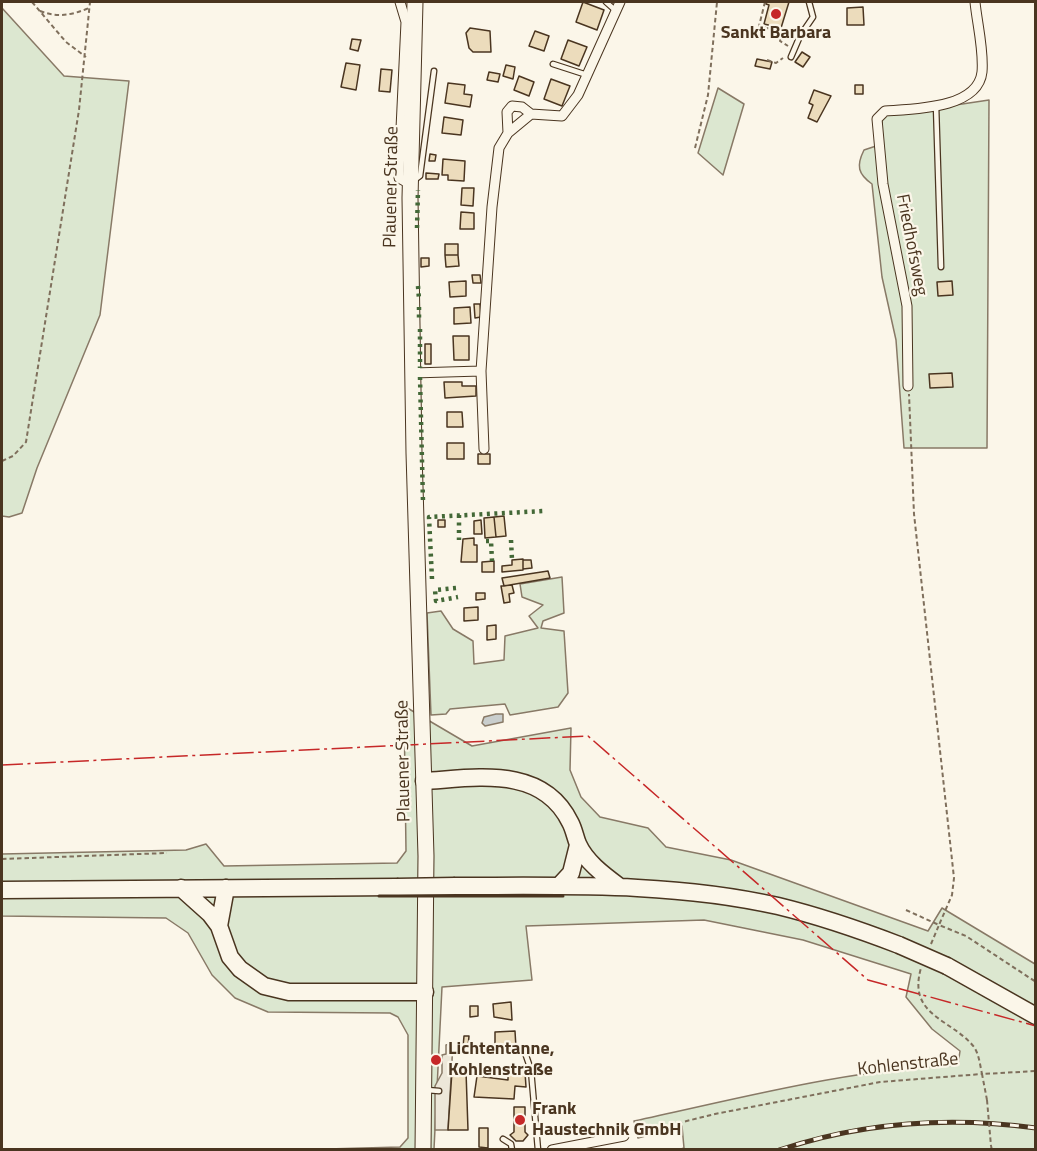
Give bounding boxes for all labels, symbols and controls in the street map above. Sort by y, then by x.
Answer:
marker: Sankt Barbara [769,7,783,21]
place label: Sankt Barbara [721,23,831,45]
street label: Plauener Straße [380,126,404,248]
street label: Friedhofsweg [891,192,931,298]
street label: Plauener Straße [392,700,416,822]
place label: Lichtentanne, Kohlenstraße [448,1039,554,1082]
street label: Kohlenstraße [856,1049,960,1081]
marker: Lichtentanne, Kohlenstraße [429,1053,443,1067]
place label: Frank Haustechnik GmbH [532,1099,681,1142]
marker: Frank Haustechnik GmbH [513,1113,527,1127]

